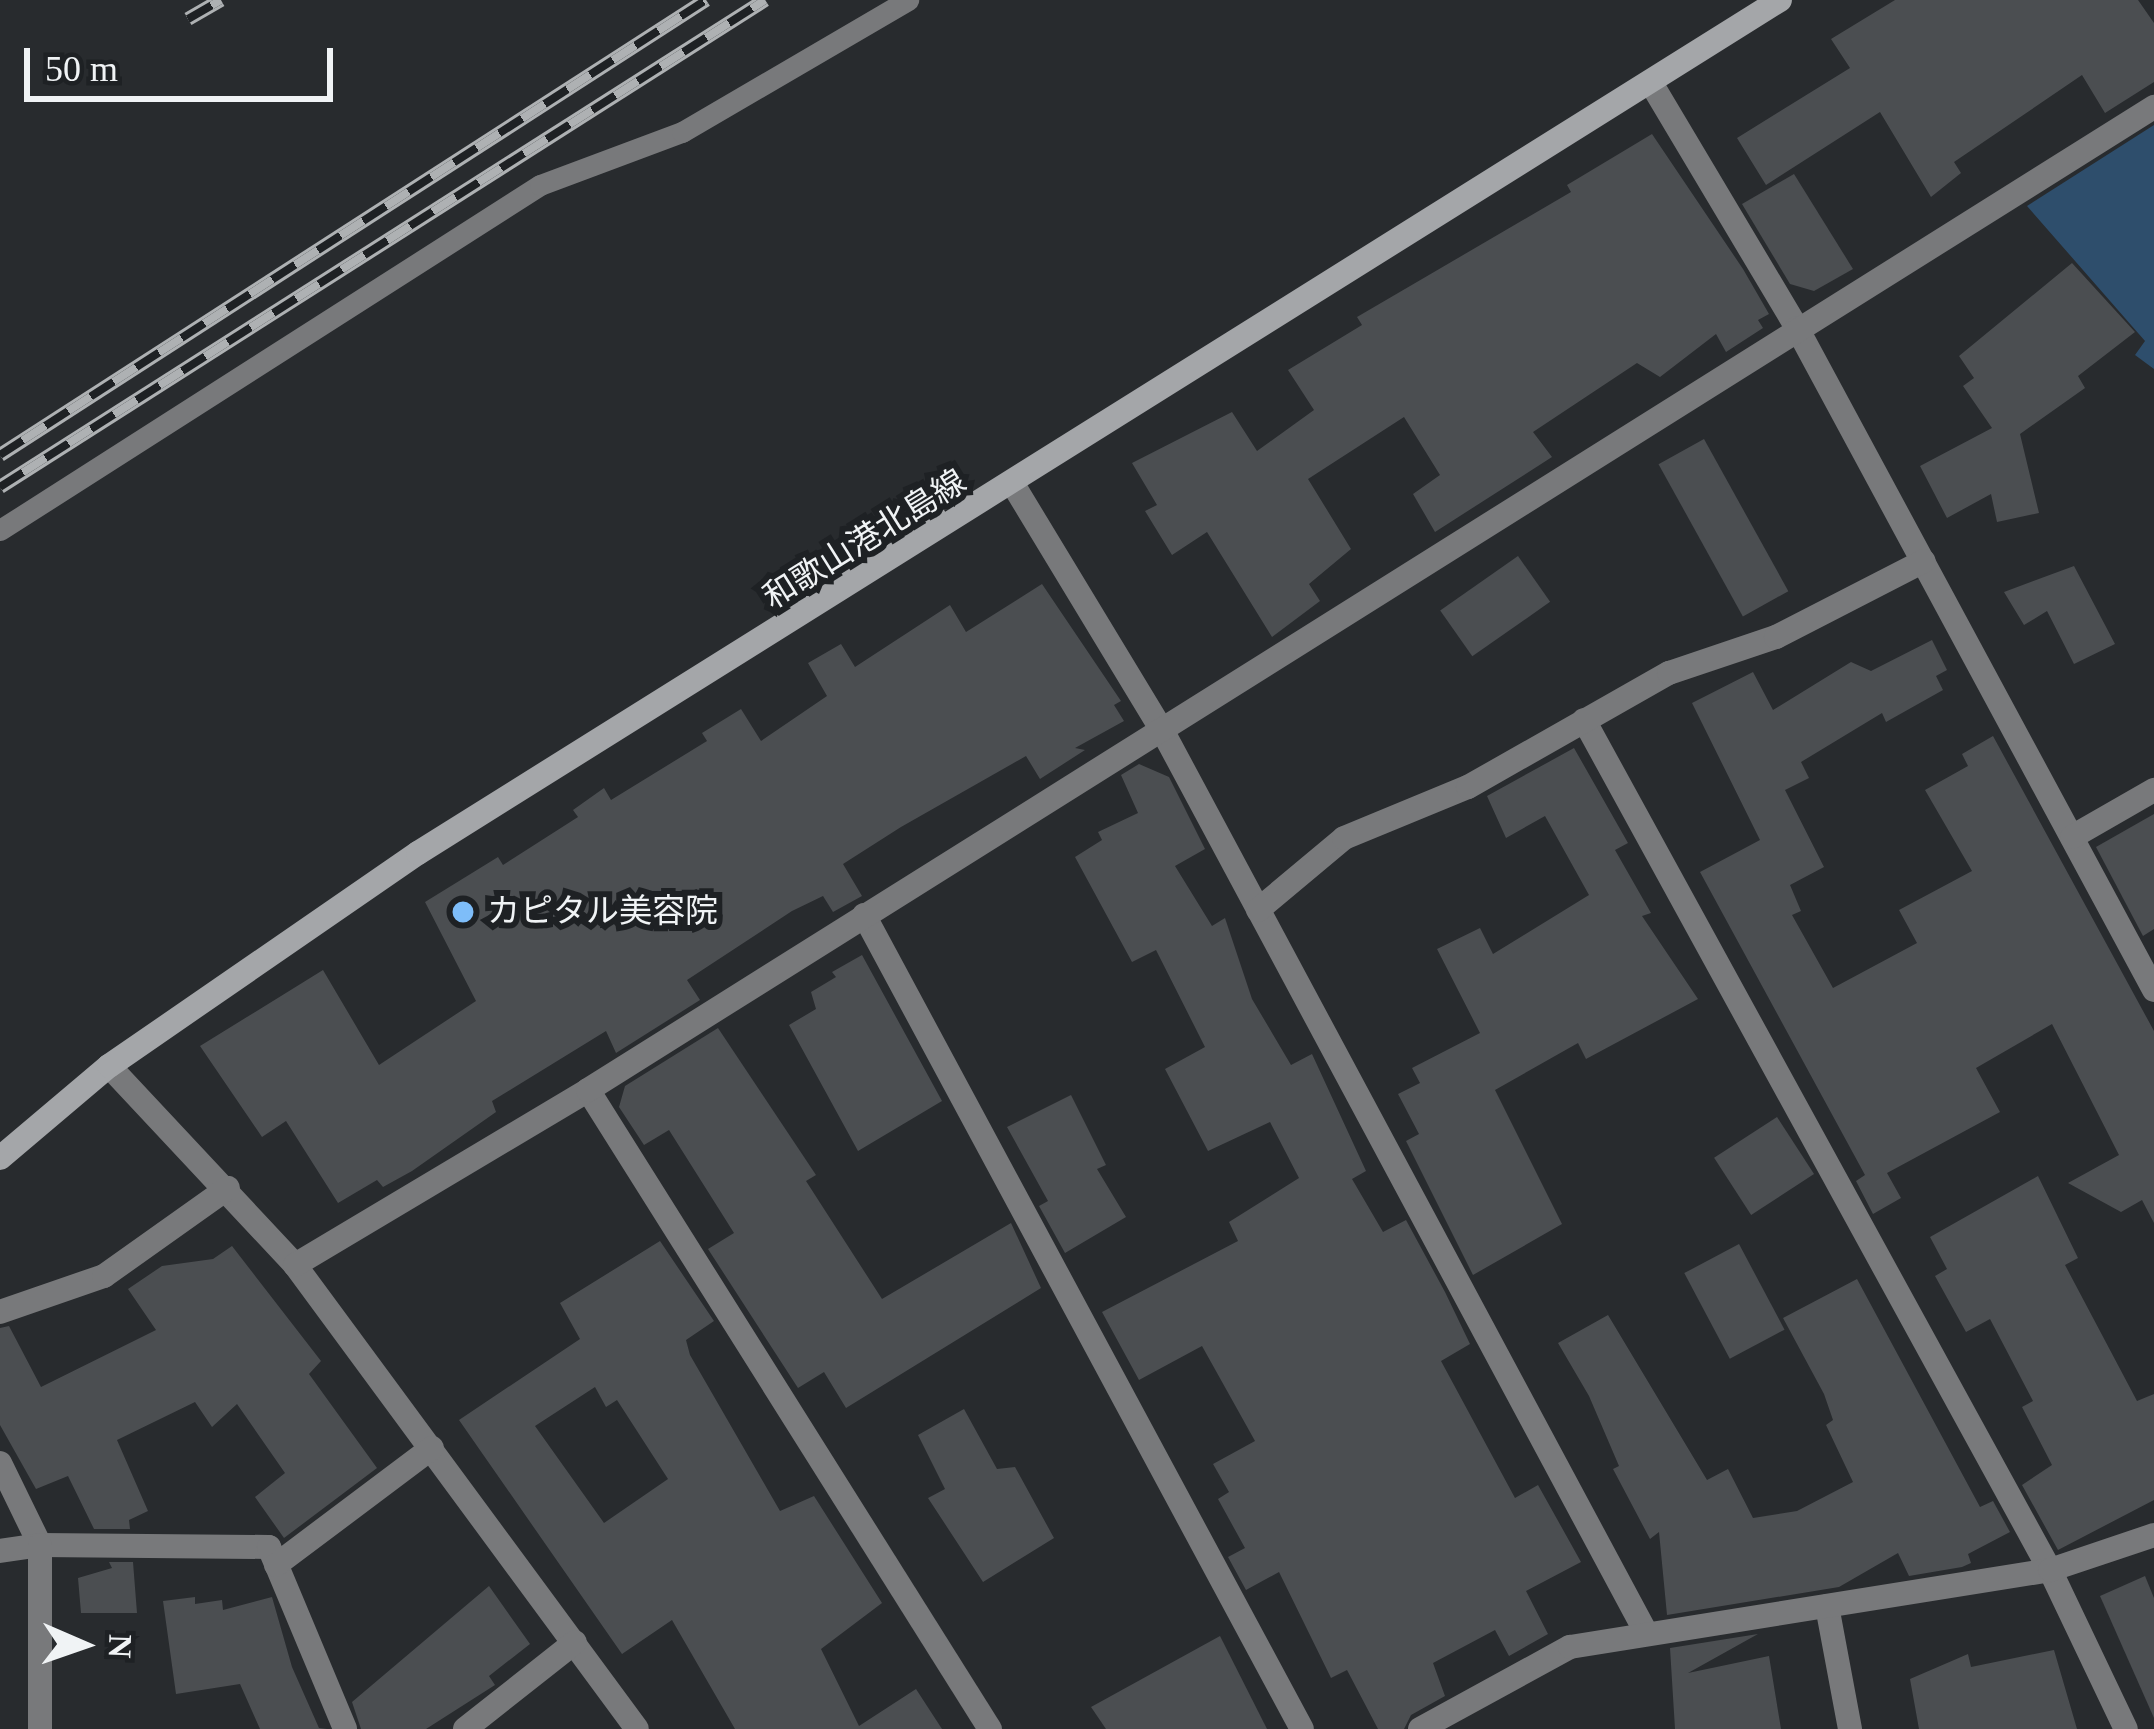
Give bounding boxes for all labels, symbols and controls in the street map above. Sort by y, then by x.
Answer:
scale bar [30,24,339,98]
text: 50 m [45,49,118,89]
street label: 和歌山港北島線 [757,462,973,618]
place label: カピタル美容院 [487,892,718,932]
marker: カピタル美容院 [450,899,476,925]
north arrow [24,1585,144,1705]
text: N [102,1634,138,1659]

